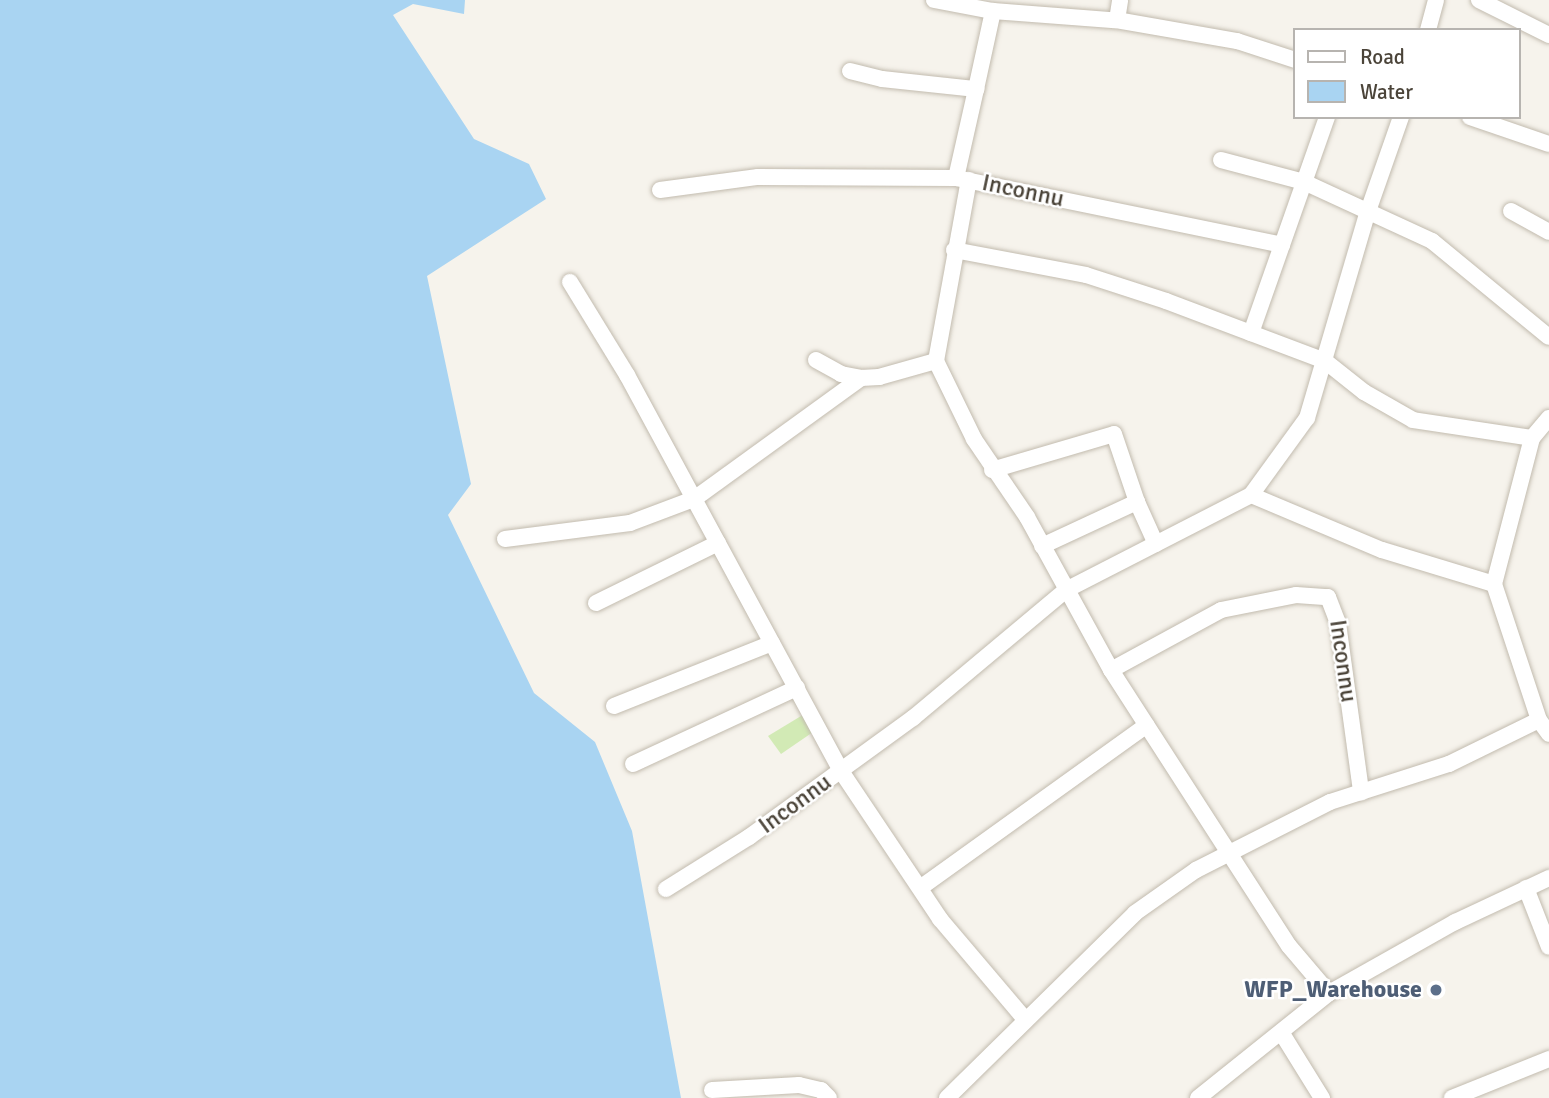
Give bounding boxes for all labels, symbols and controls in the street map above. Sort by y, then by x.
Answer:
legend [1294,28,1521,119]
text: Road [1360,44,1405,70]
text: Water [1360,79,1413,105]
street label: Inconnu [979,168,1067,214]
street label: Inconnu [1323,618,1363,704]
street label: Inconnu [753,768,837,840]
place label: WFP_Warehouse [1244,976,1422,1004]
marker: WFP_Warehouse [1428,982,1444,998]

